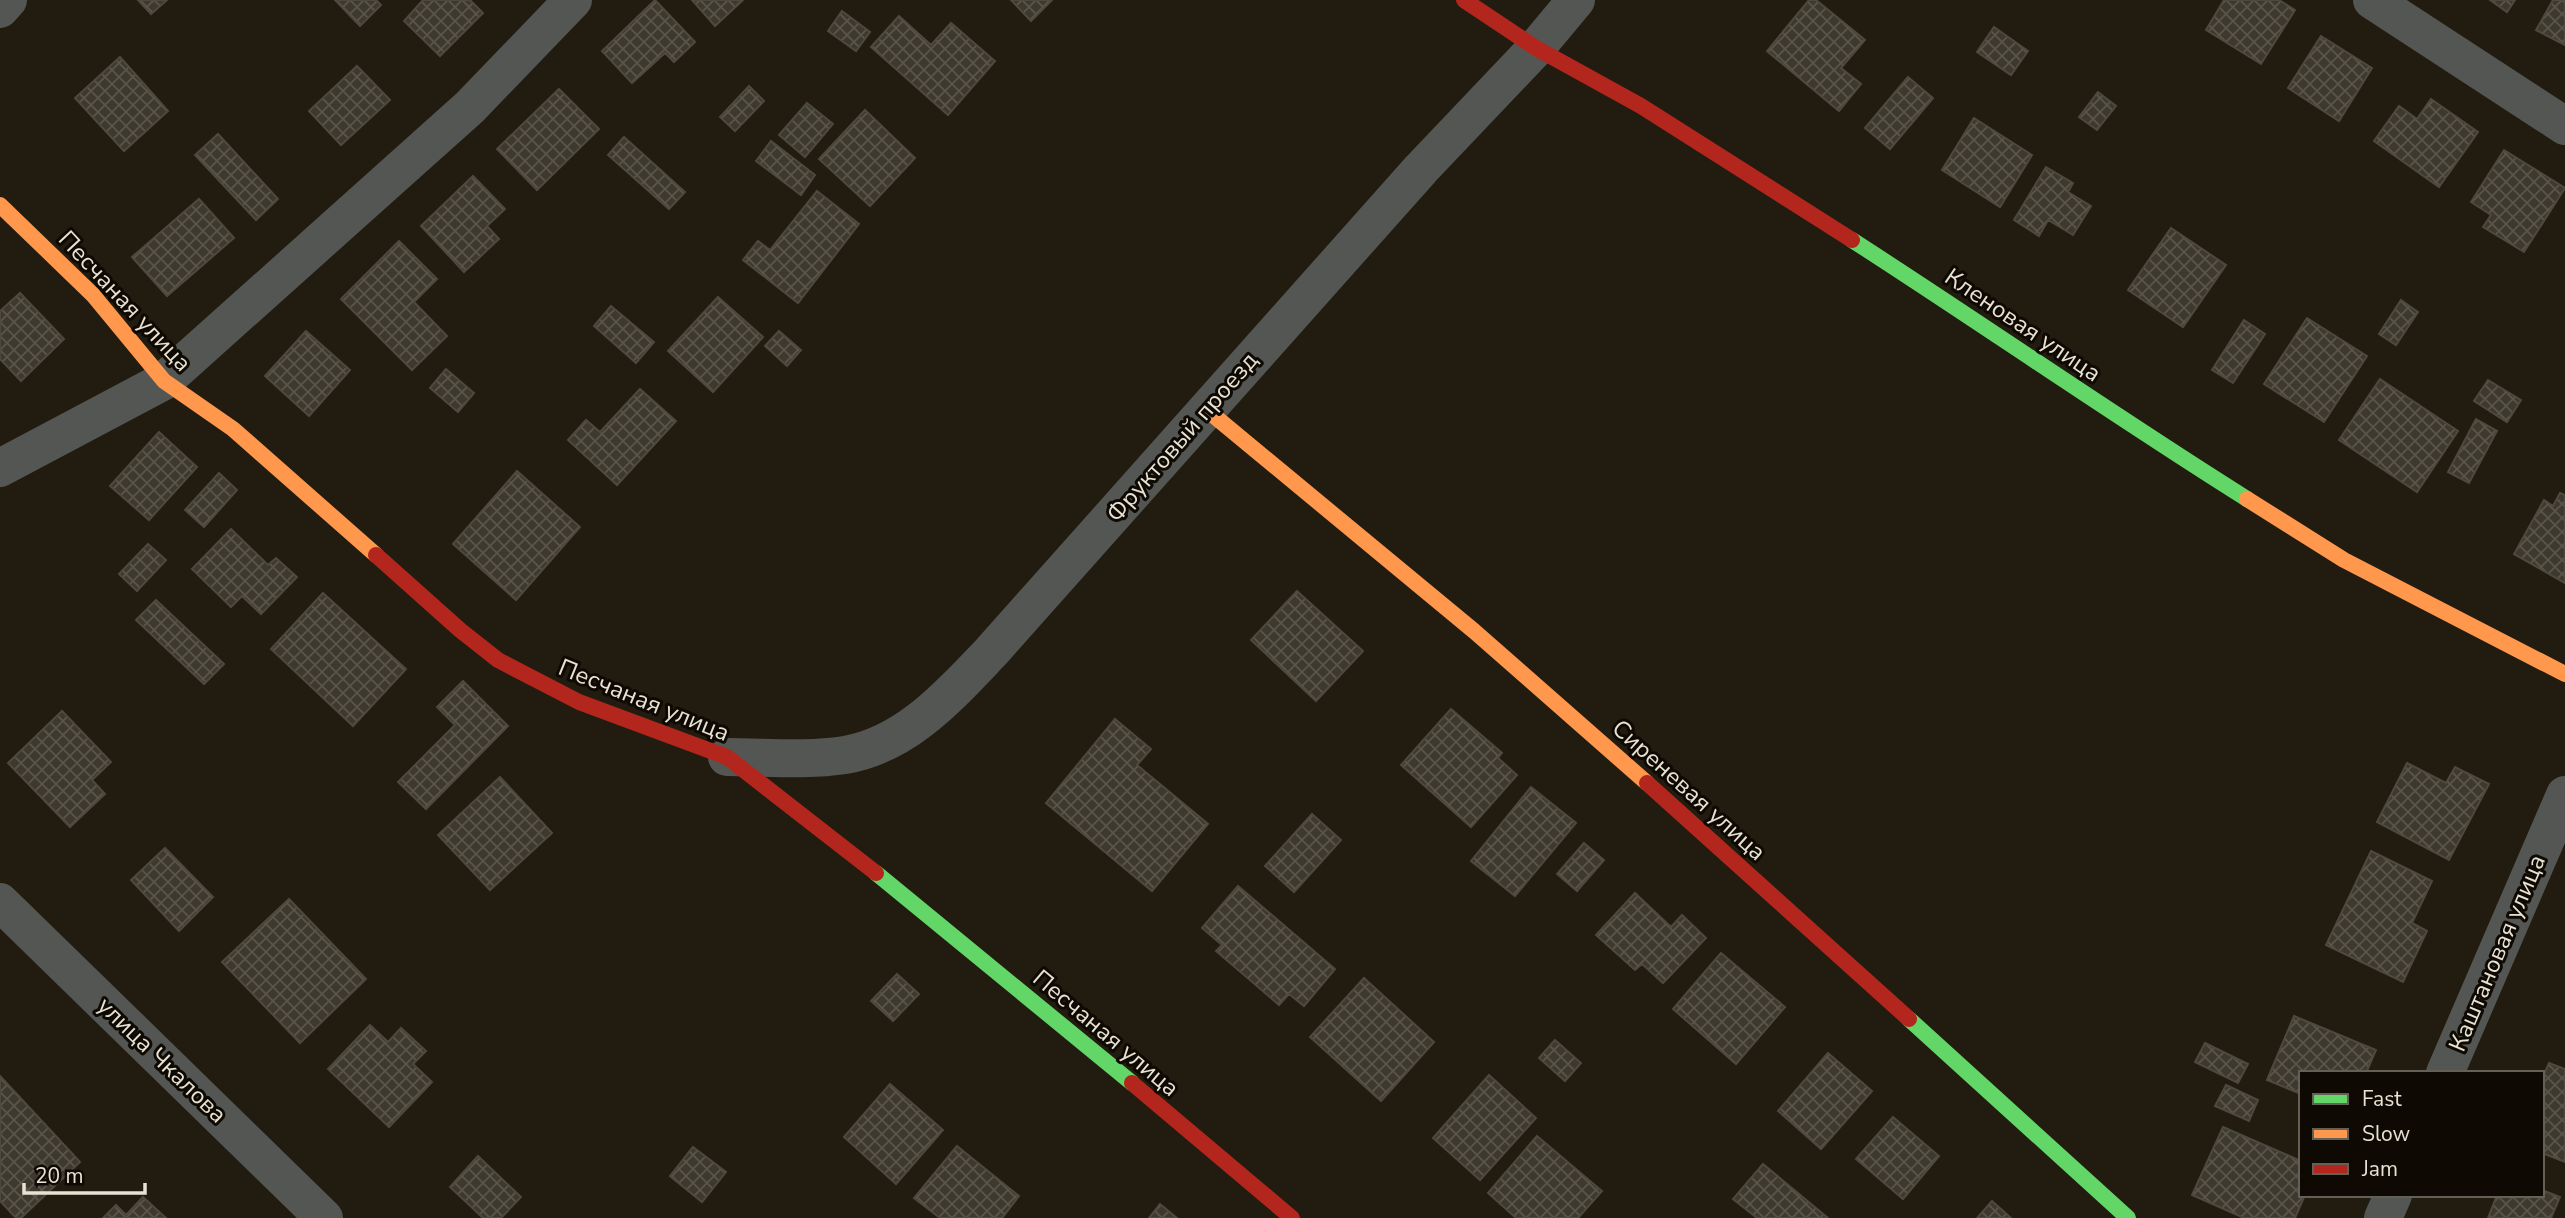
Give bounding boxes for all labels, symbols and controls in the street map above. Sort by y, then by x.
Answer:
street label: Песчаная улица [51,224,199,378]
street label: Кленовая улица [1939,261,2107,389]
street label: Фруктовый проезд [1099,345,1265,529]
street label: Песчаная улица [554,651,734,749]
street label: Сиреневая улица [1605,712,1773,868]
street label: Каштановая улица [2441,850,2553,1056]
street label: Песчаная улица [1026,962,1186,1104]
street label: улица Чкалова [90,990,234,1130]
legend [2299,1071,2544,1197]
text: Fast [2362,1085,2402,1113]
text: Slow [2362,1120,2411,1148]
scale bar [24,1152,145,1196]
text: Jam [2361,1155,2398,1183]
text: 20 m [35,1162,84,1190]

